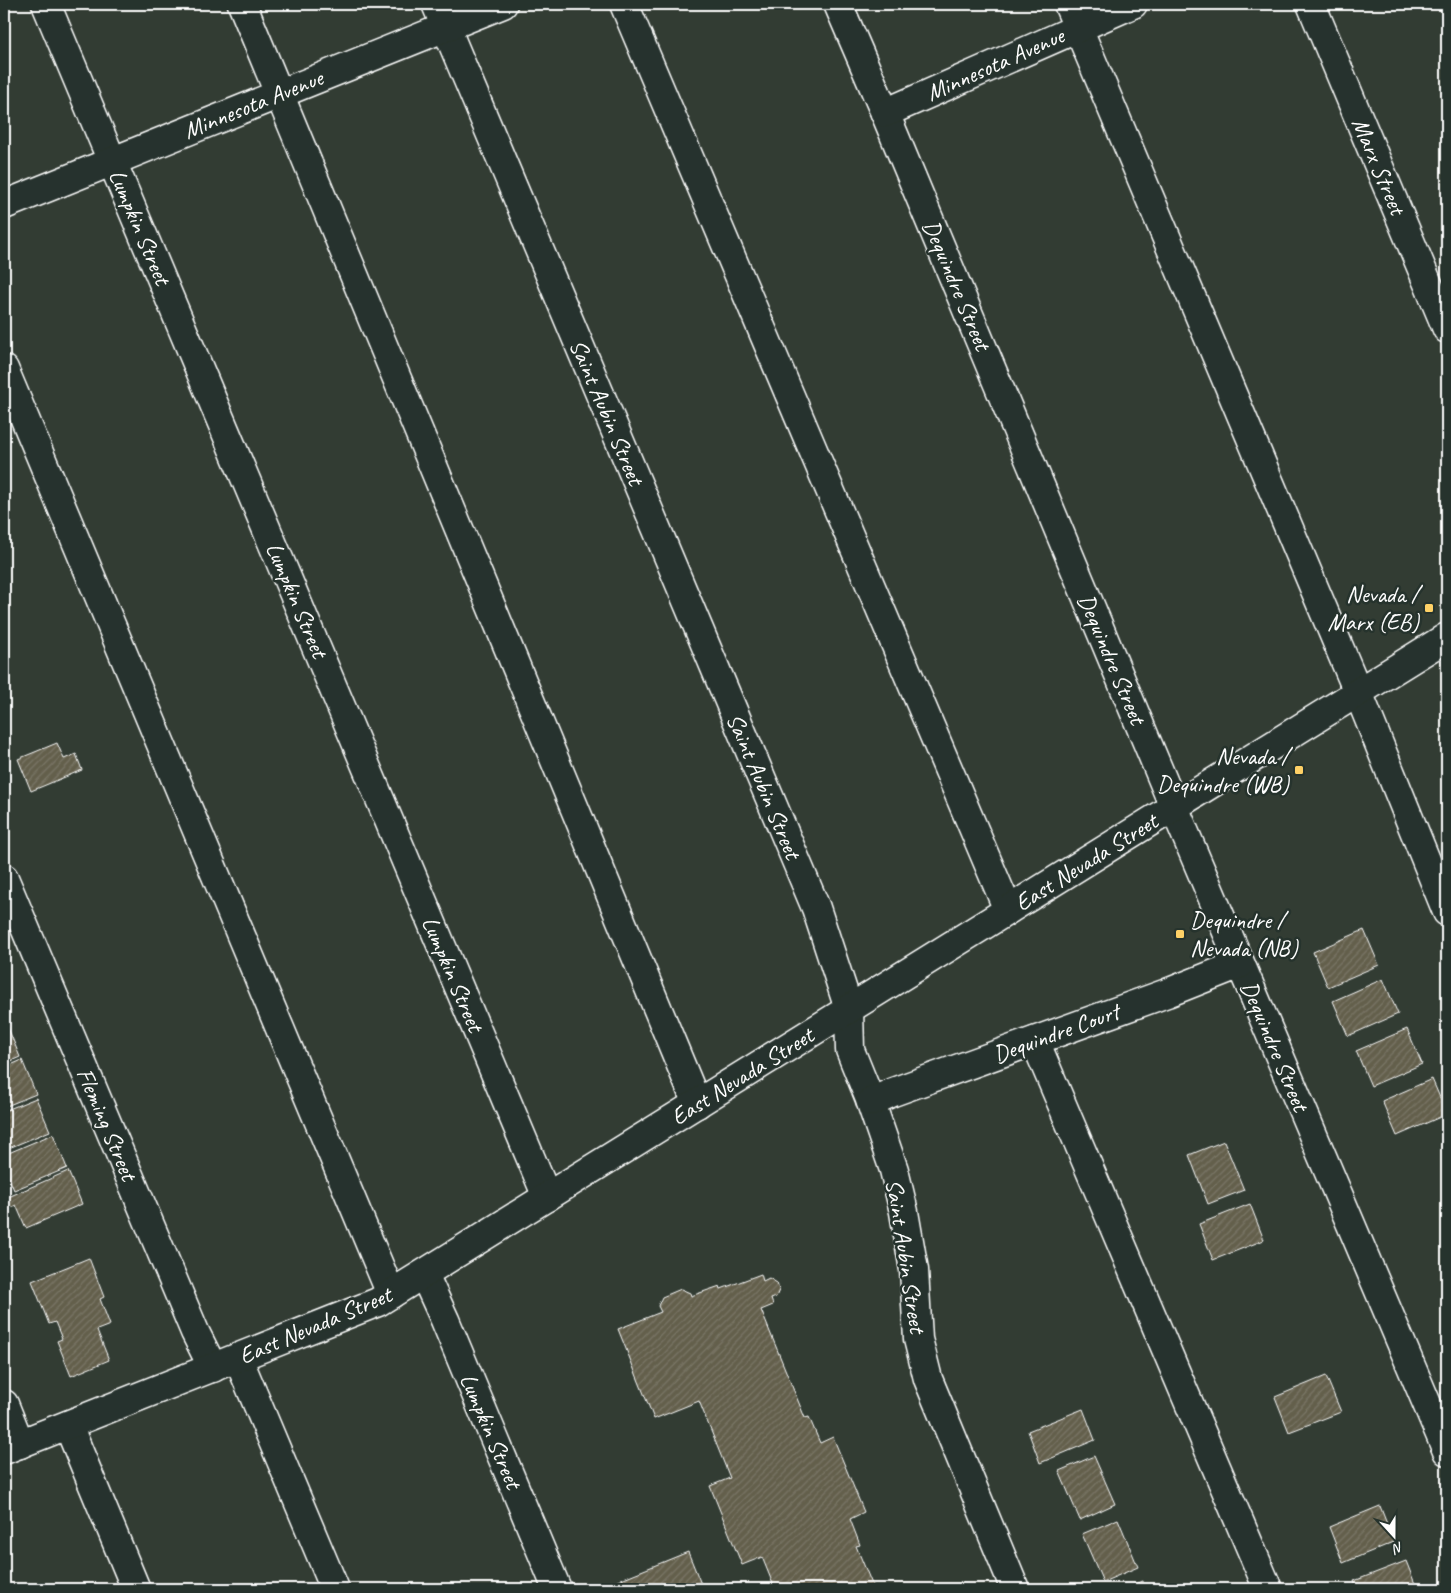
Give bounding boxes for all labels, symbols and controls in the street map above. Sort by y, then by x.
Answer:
street label: Minnesota Avenue [921,19,1071,108]
street label: Minnesota Avenue [179,62,329,146]
street label: Marx Street [1345,113,1414,221]
street label: Lumpkin Street [102,165,179,291]
street label: Dequindre Street [916,215,999,357]
street label: Saint Aubin Street [563,335,652,491]
street label: Lumpkin Street [259,538,336,664]
place label: Nevada / Marx (EB) [1328,579,1424,637]
street label: Dequindre Street [1071,589,1154,731]
marker: Nevada / Marx (EB) [1423,602,1435,614]
street label: Saint Aubin Street [720,709,809,865]
place label: Nevada / Dequindre (WB) [1157,741,1294,799]
marker: Nevada / Dequindre (WB) [1293,764,1305,776]
street label: East Nevada Street [1009,805,1165,918]
place label: Dequindre / Nevada (NB) [1190,905,1299,963]
street label: Lumpkin Street [415,912,492,1038]
marker: Dequindre / Nevada (NB) [1174,928,1186,940]
street label: Dequindre Street [1234,976,1317,1118]
street label: Dequindre Court [989,995,1126,1070]
street label: East Nevada Street [665,1019,821,1132]
street label: Fleming Street [70,1063,145,1187]
street label: Saint Aubin Street [879,1177,933,1337]
street label: East Nevada Street [234,1279,398,1371]
street label: Lumpkin Street [453,1369,530,1495]
north arrow [1368,1510,1418,1560]
text: N [1389,1538,1406,1558]

